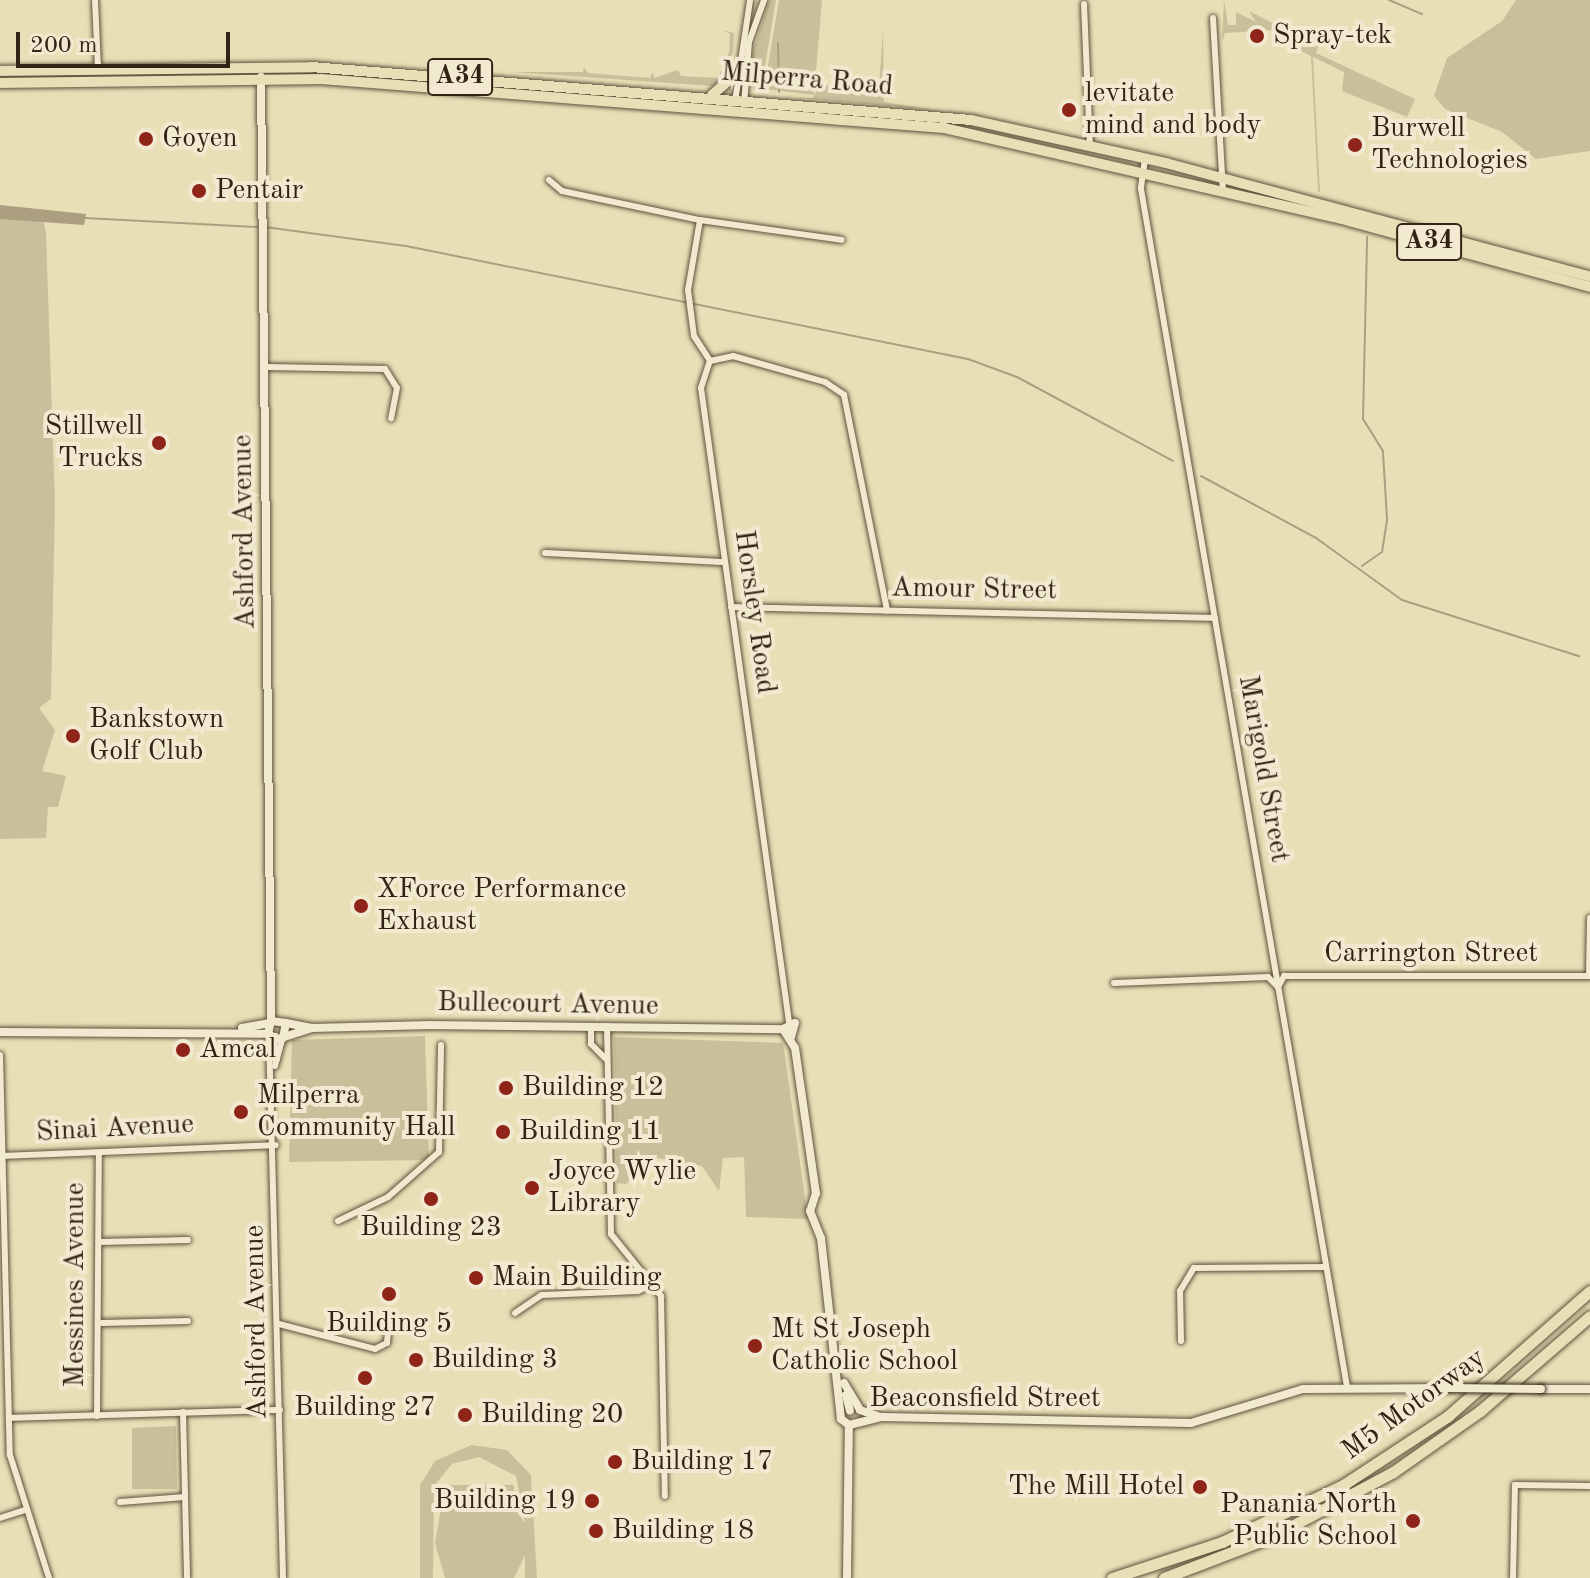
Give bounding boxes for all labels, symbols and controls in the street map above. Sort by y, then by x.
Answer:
scale bar [20,16,234,66]
place label: Spray-tek [1273,19,1392,53]
marker: Spray-tek [1248,27,1266,45]
text: 200 m [30,34,98,58]
road number: A34 [426,55,494,99]
street label: Milperra Road [719,56,895,104]
place label: levitate mind and body [1085,77,1261,143]
marker: levitate mind and body [1060,101,1078,119]
place label: Burwell Technologies [1371,112,1528,178]
place label: Goyen [162,122,238,156]
marker: Goyen [137,130,155,148]
marker: Burwell Technologies [1346,136,1364,154]
place label: Pentair [215,174,303,208]
marker: Pentair [190,182,208,200]
road number: A34 [1395,220,1463,264]
place label: Stillwell Trucks [45,410,143,476]
marker: Stillwell Trucks [150,434,168,452]
street label: Ashford Avenue [227,434,263,630]
street label: Horsley Road [726,528,782,696]
street label: Amour Street [891,572,1057,608]
street label: Marigold Street [1230,673,1296,865]
place label: Bankstown Golf Club [89,703,224,769]
marker: Bankstown Golf Club [64,727,82,745]
place label: XForce Performance Exhaust [377,873,626,939]
marker: XForce Performance Exhaust [352,897,370,915]
street label: Carrington Street [1324,937,1538,971]
street label: Bullecourt Avenue [437,986,659,1024]
place label: Amcal [199,1033,276,1067]
marker: Amcal [174,1041,192,1059]
place label: Building 12 [522,1071,664,1105]
place label: Milperra Community Hall [257,1079,455,1145]
marker: Building 12 [497,1079,515,1097]
marker: Milperra Community Hall [232,1103,250,1121]
street label: Sinai Avenue [35,1108,195,1150]
place label: Building 11 [519,1115,661,1149]
marker: Building 11 [494,1123,512,1141]
place label: Joyce Wylie Library [548,1155,696,1221]
marker: Joyce Wylie Library [523,1179,541,1197]
street label: Messines Avenue [59,1182,93,1388]
marker: Building 23 [422,1190,440,1208]
place label: Building 23 [360,1211,502,1245]
street label: Ashford Avenue [239,1224,275,1420]
place label: Main Building [492,1261,662,1295]
marker: Main Building [467,1269,485,1287]
marker: Building 5 [380,1285,398,1303]
place label: Building 5 [326,1307,452,1341]
place label: Mt St Joseph Catholic School [771,1313,958,1379]
marker: Mt St Joseph Catholic School [746,1337,764,1355]
street label: M5 Motorway [1336,1342,1492,1468]
place label: Building 3 [432,1343,558,1377]
marker: Building 3 [407,1351,425,1369]
marker: Building 27 [356,1369,374,1387]
street label: Beaconsfield Street [869,1382,1101,1416]
place label: Building 27 [294,1391,436,1425]
place label: Building 20 [481,1398,623,1432]
marker: Building 20 [456,1406,474,1424]
place label: Building 17 [631,1445,773,1479]
marker: Building 17 [606,1453,624,1471]
place label: The Mill Hotel [1008,1470,1184,1504]
marker: The Mill Hotel [1191,1478,1209,1496]
place label: Building 19 [434,1484,576,1518]
place label: Panania North Public School [1220,1488,1397,1554]
marker: Building 19 [583,1492,601,1510]
marker: Panania North Public School [1404,1512,1422,1530]
place label: Building 18 [612,1514,754,1548]
marker: Building 18 [587,1522,605,1540]

